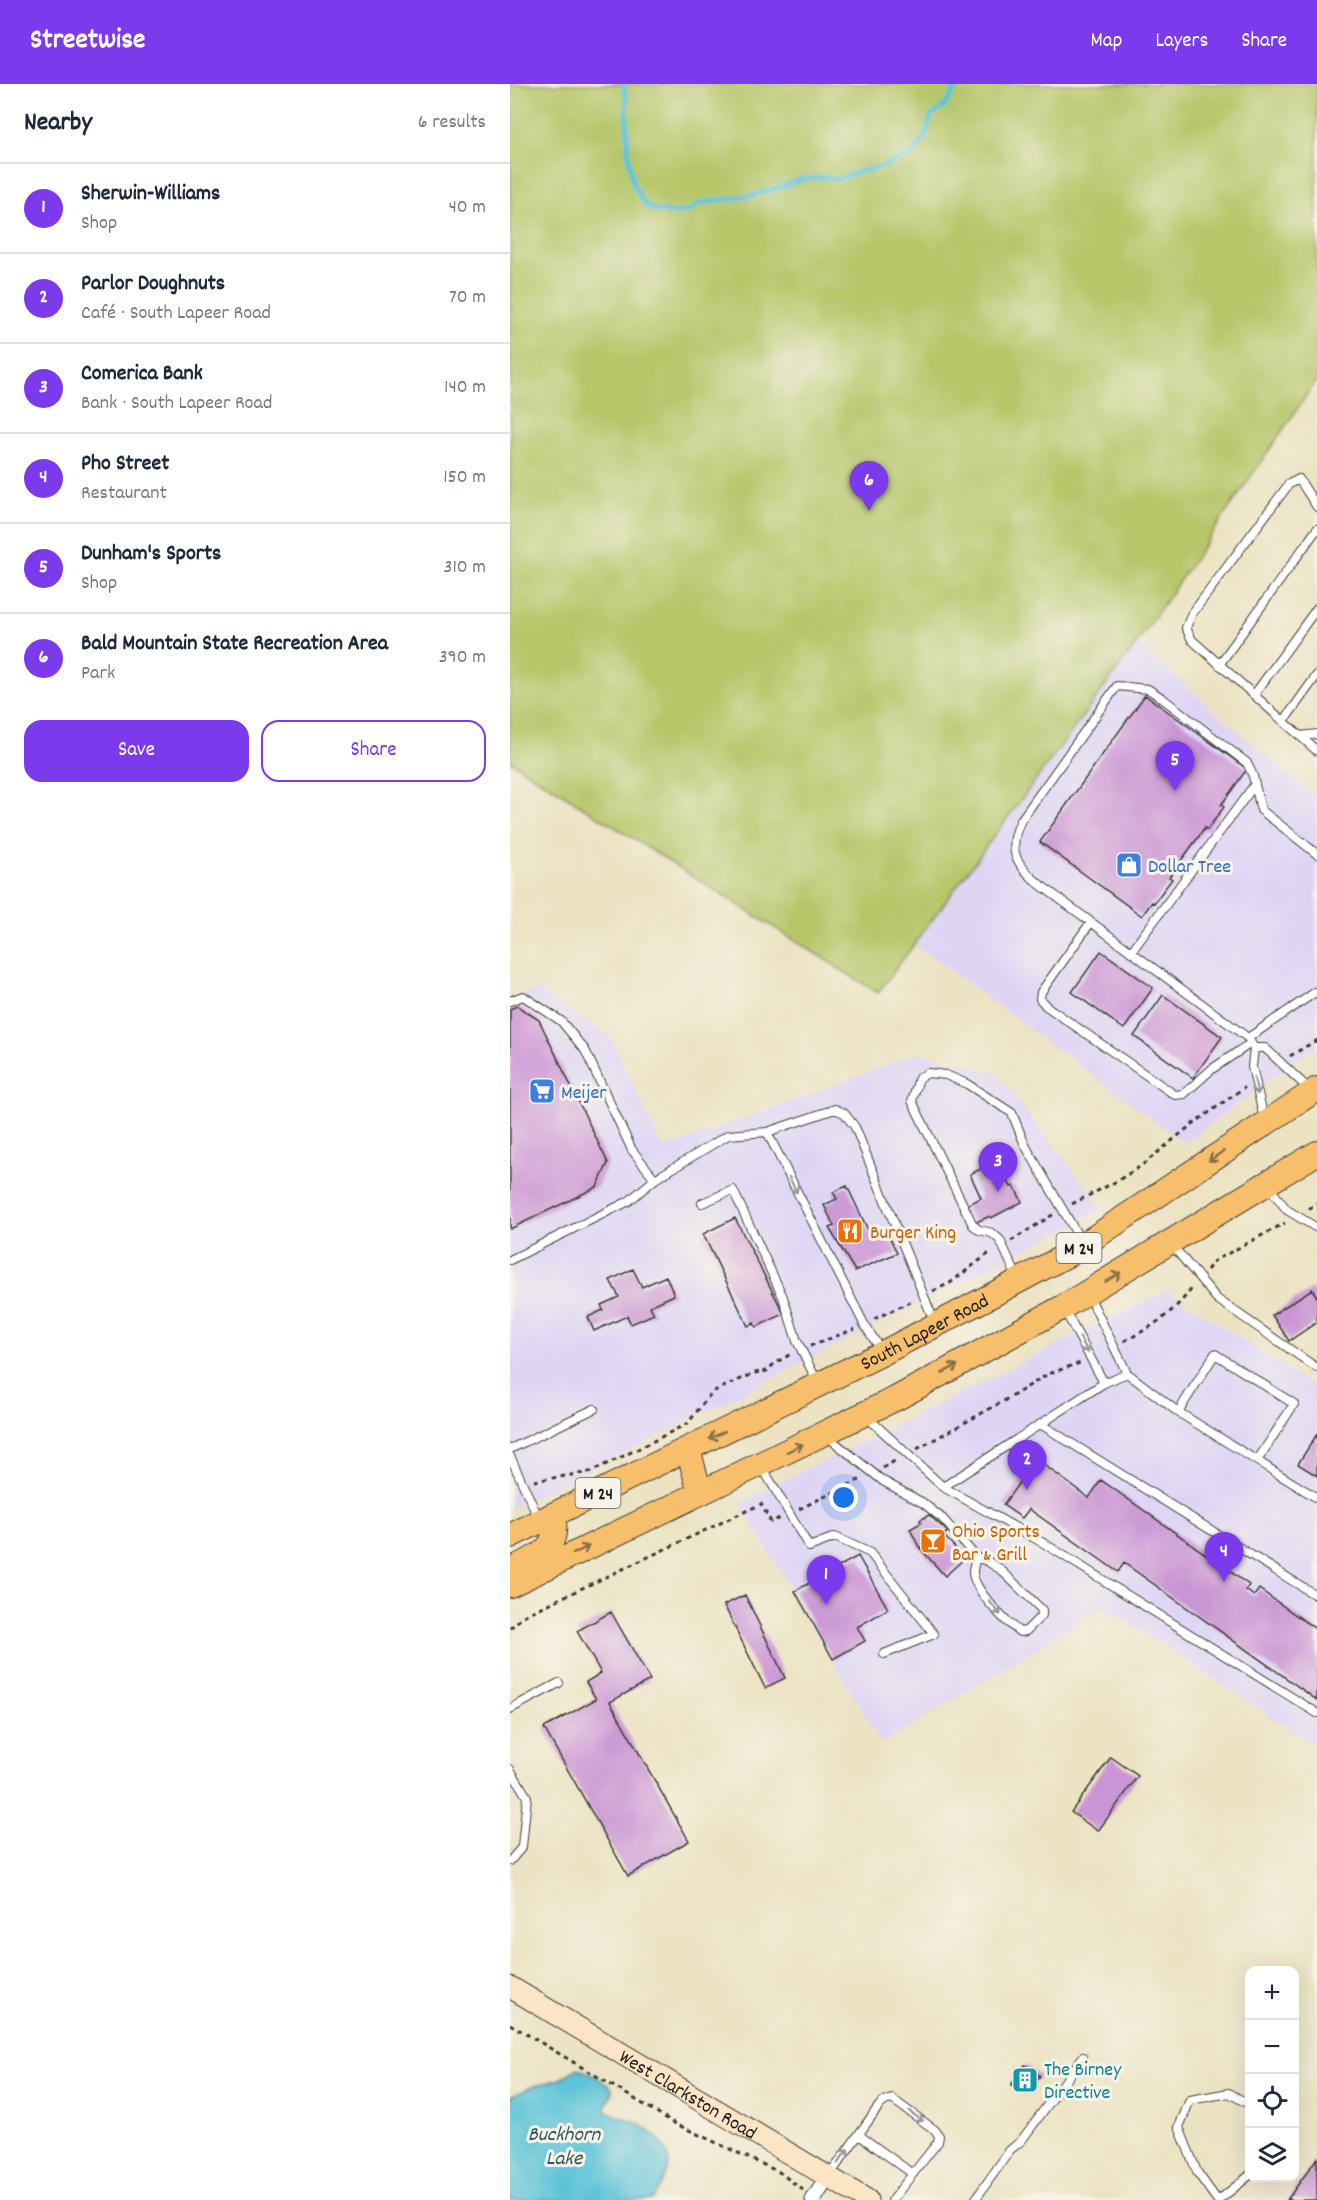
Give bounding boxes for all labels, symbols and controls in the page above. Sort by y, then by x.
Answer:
text: Streetwise [30,22,145,62]
text: Map [1091,27,1122,57]
text: Layers [1155,27,1208,57]
text: Share [1241,27,1287,57]
text: Nearby [24,105,92,142]
text: 6 results [418,109,486,137]
text: Sherwin-Williams [81,179,220,210]
text: 1 [41,194,46,222]
text: 40 m [448,194,486,222]
text: Shop [81,210,117,238]
text: Parlor Doughnuts [81,269,225,300]
text: 2 [39,284,48,312]
text: 70 m [449,284,486,312]
text: Café · South Lapeer Road [81,300,271,328]
text: Comerica Bank [81,359,203,390]
text: 3 [39,374,48,402]
text: 140 m [444,374,486,402]
text: Bank · South Lapeer Road [81,390,272,418]
text: Pho Street [81,449,169,480]
pin: 6 [850,462,888,511]
text: 4 [39,464,48,492]
text: 150 m [443,464,486,492]
text: Restaurant [81,480,167,508]
text: Dunham's Sports [81,539,221,570]
text: 5 [39,554,48,582]
text: 310 m [444,554,486,582]
text: Shop [81,570,117,598]
text: Bald Mountain State Recreation Area [81,629,388,660]
text: 6 [39,644,48,672]
text: 390 m [439,644,486,672]
text: Park [81,660,115,688]
button: Save [24,720,249,782]
button: Share [261,720,486,782]
pin: 5 [1156,742,1194,791]
shop icon: Dollar Tree [1114,850,1144,880]
place label: Dollar Tree [1148,854,1231,882]
supermarket icon: Meijer [527,1076,557,1106]
one-way arrow [1251,1076,1262,1095]
place label: Meijer [561,1080,607,1108]
pin: 3 [978,1142,1018,1192]
one-way arrow [1208,1150,1225,1162]
one-way arrow [788,1175,800,1193]
restaurant icon: Burger King [835,1216,865,1246]
place label: Burger King [870,1220,956,1248]
road number: M 24 [1056,1233,1102,1263]
one-way arrow [1104,1270,1121,1282]
street label: South Lapeer Road [856,1288,994,1379]
one-way arrow [1078,1336,1090,1353]
one-way arrow [941,1363,958,1375]
one-way arrow [708,1429,726,1441]
pin: 2 [1008,1440,1046,1490]
one-way arrow [786,1442,804,1454]
road number: M 24 [576,1478,620,1508]
your location [829,1483,858,1512]
place label: Ohio Sports Bar & Grill [952,1519,1040,1570]
bar icon: Ohio Sports Bar & Grill [918,1526,948,1556]
pin: 4 [1204,1532,1244,1582]
one-way arrow [572,1544,590,1556]
pin: 1 [806,1556,846,1605]
one-way arrow [988,1600,1002,1615]
map controls [1245,1966,1299,2182]
button: + [1245,1966,1299,2020]
button: − [1245,2020,1299,2074]
street label: West Clarkston Road [613,2044,761,2148]
place label: The Birney Directive [1044,2057,1122,2108]
building icon: The Birney Directive [1010,2065,1040,2095]
button: locate [1245,2074,1299,2128]
one-way arrow [907,2110,923,2122]
water label: Buckhorn Lake [528,2121,602,2175]
button: layers [1245,2128,1299,2182]
one-way arrow [837,2148,850,2164]

